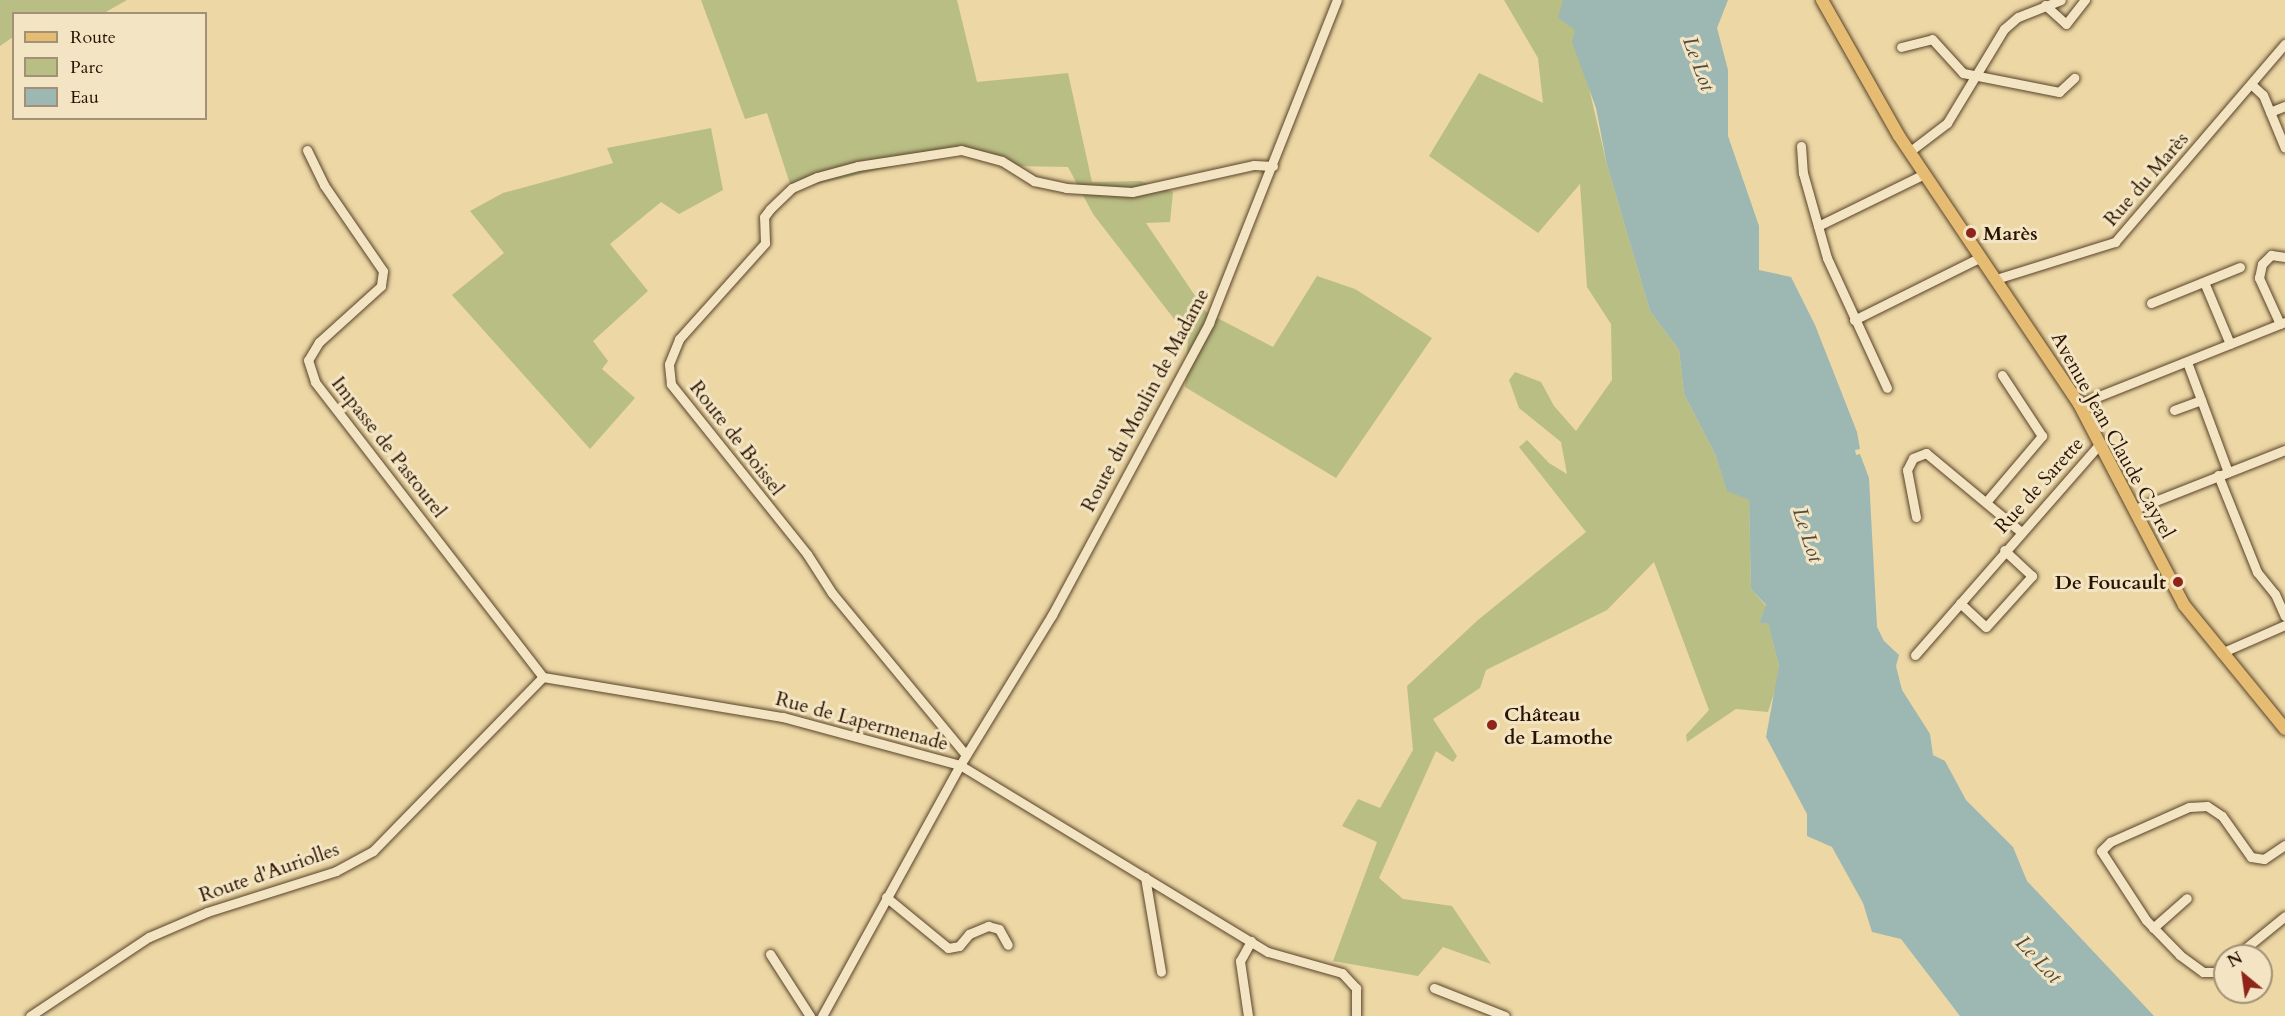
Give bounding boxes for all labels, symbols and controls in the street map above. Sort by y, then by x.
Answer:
legend [12,12,207,120]
text: Route [70,25,116,50]
water label: Le Lot [1677,33,1719,95]
text: Parc [70,55,103,80]
text: Eau [70,85,99,110]
street label: Rue du Marès [2099,127,2193,231]
place label: Marès [1983,221,2038,245]
marker: Marès [1964,226,1978,240]
street label: Route du Moulin de Madame [1076,284,1214,516]
street label: Avenue Jean Claude Cayrel [2046,327,2180,543]
street label: Impasse de Pastourel [326,372,452,522]
street label: Route de Boissel [685,376,789,500]
street label: Rue de Sarette [1990,432,2088,538]
water label: Le Lot [1786,504,1828,566]
place label: De Foucault [2055,570,2166,594]
marker: De Foucault [2171,575,2185,589]
street label: Rue de Lapermenade [773,686,951,756]
place label: Château de Lamothe [1504,702,1613,749]
marker: Château de Lamothe [1485,718,1499,732]
street label: Route d'Auriolles [196,837,342,907]
water label: Le Lot [2010,931,2066,989]
north arrow [2213,944,2273,1004]
text: N [2224,947,2247,973]

